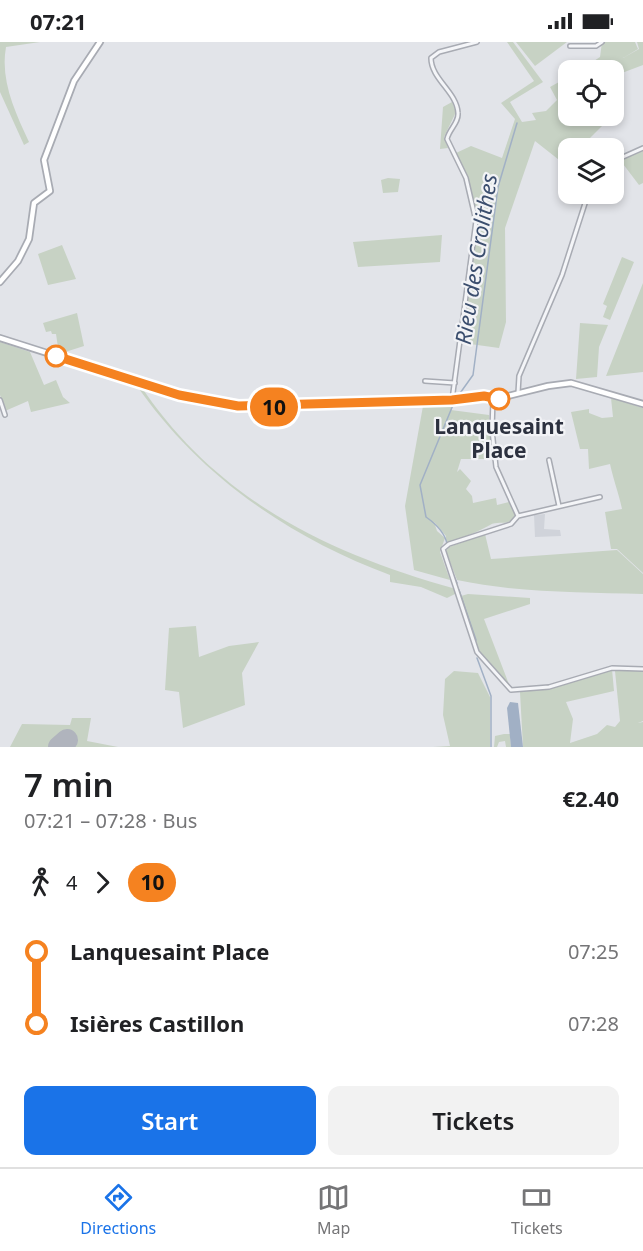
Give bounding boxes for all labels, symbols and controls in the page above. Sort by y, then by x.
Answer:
text: 07:21 [30,6,87,36]
map controls [558,60,624,204]
button: locate [558,60,624,126]
button: layers [558,138,624,204]
water label: Rieu des Crolithes [447,171,503,346]
unlabelled marker [45,345,67,367]
line badge: 10 [247,388,301,427]
marker: Lanquesaint Place [488,388,510,410]
text: 10 [262,393,286,421]
place label: Lanquesaint Place [434,412,564,464]
text: 7 min [24,762,114,807]
text: €2.40 [562,783,619,813]
text: 07:21 – 07:28 · Bus [24,807,197,834]
icon: walk [24,866,57,899]
icon: forward [86,866,119,899]
text: 10 [140,868,164,896]
text: 4 [66,869,77,896]
text: Lanquesaint Place [70,936,269,966]
text: 07:25 [568,938,619,965]
text: Isières Castillon [70,1008,244,1038]
text: 07:28 [568,1010,619,1037]
button: Start [24,1086,316,1155]
button: Tickets [328,1086,619,1155]
tab: Directions [80,1181,156,1239]
tab: Map [317,1181,350,1239]
tab: Tickets [511,1181,563,1239]

